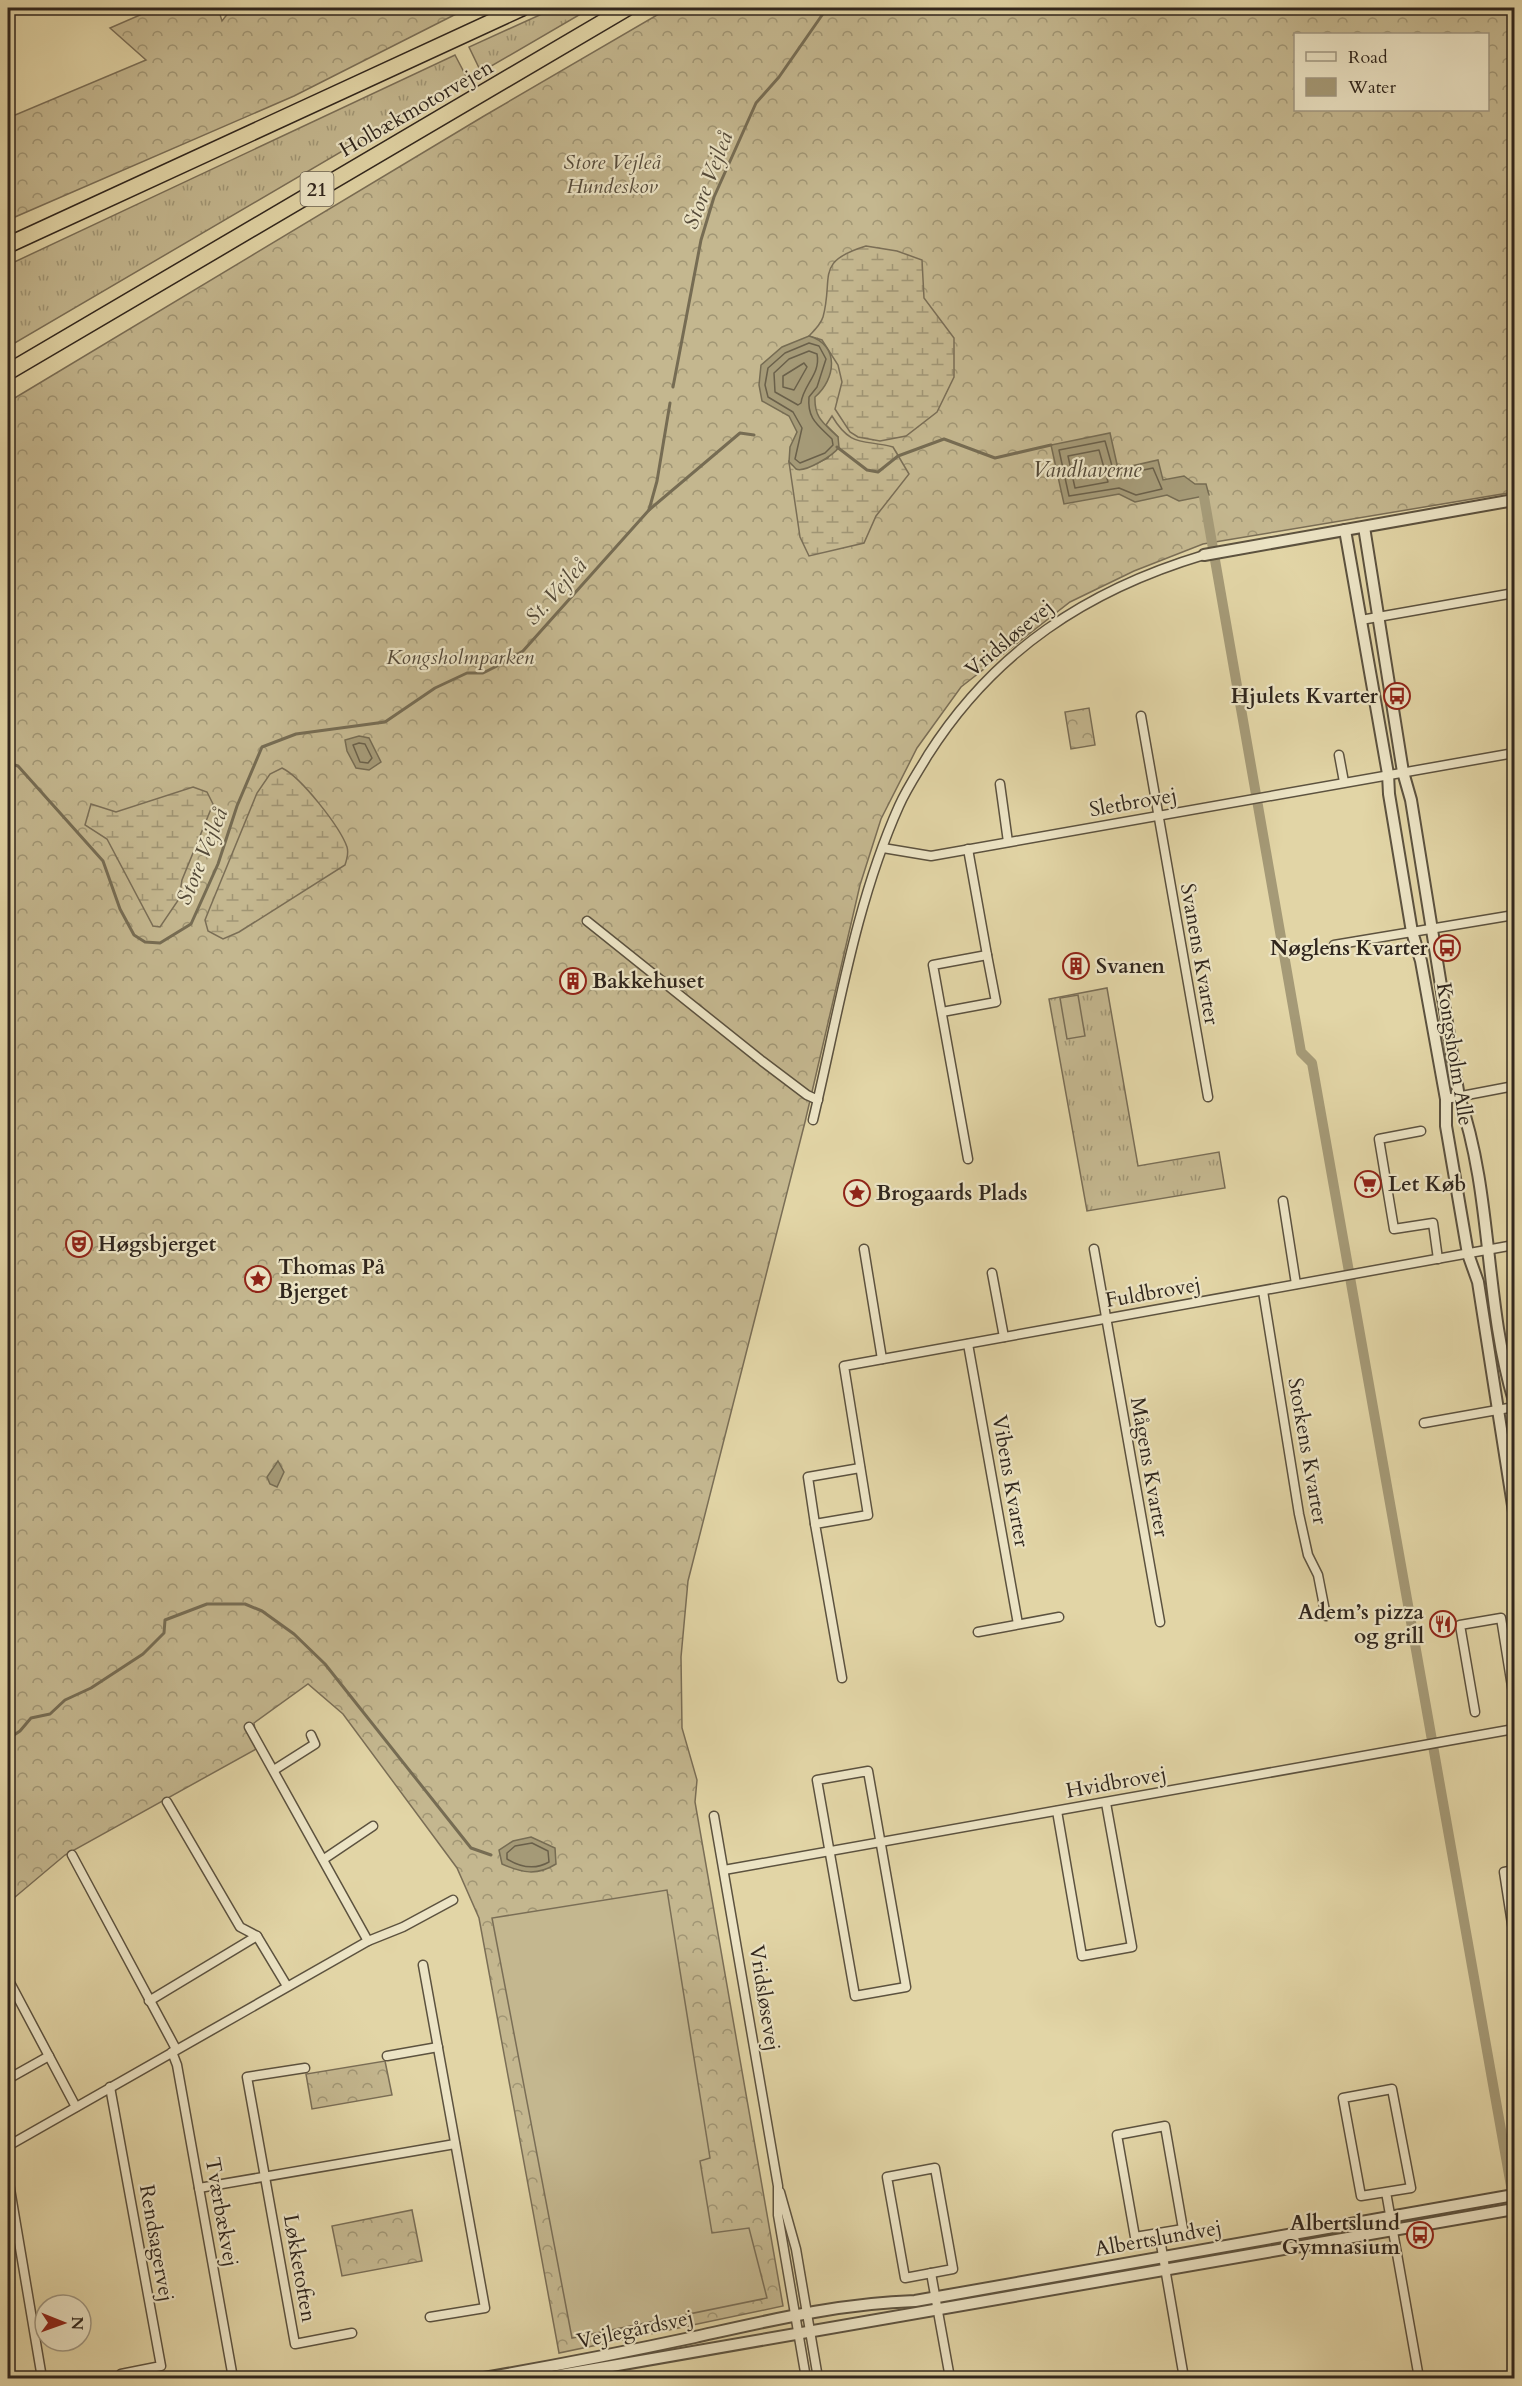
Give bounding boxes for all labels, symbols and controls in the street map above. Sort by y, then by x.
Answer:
legend [1294,33,1489,111]
text: Road [1348,45,1388,70]
street label: Holbækmotorvejen [334,53,499,164]
text: Water [1347,75,1397,100]
water label: Store Vejleå [676,127,740,233]
park label: Store Vejleå Hundeskov [563,148,661,201]
road number: 21 [300,172,334,206]
water label: Vandhaverne [1033,455,1142,485]
water label: St. Vejleå [518,552,594,631]
street label: Vridsløsevej [959,593,1060,684]
park label: Kongsholmparken [386,643,535,672]
bus stop icon: Hjulets Kvarter [1382,681,1412,711]
place label: Hjulets Kvarter [1231,682,1379,711]
street label: Sletbrovej [1087,781,1179,824]
water label: Store Vejleå [169,803,235,909]
street label: Svanens Kvarter [1173,881,1226,1027]
bus stop icon: Nøglens Kvarter [1432,933,1462,963]
place label: Nøglens Kvarter [1270,934,1429,963]
building icon: Svanen [1061,951,1091,981]
place label: Svanen [1096,952,1165,981]
building icon: Bakkehuset [558,966,588,996]
place label: Bakkehuset [592,967,705,996]
street label: Kongsholm Alle [1429,980,1480,1128]
supermarket icon: Let Køb [1353,1169,1383,1199]
place label: Let Køb [1388,1170,1466,1199]
place icon: Brogaards Plads [842,1178,872,1208]
place label: Brogaards Plads [876,1179,1028,1208]
theatre icon: Høgsbjerget [64,1229,94,1259]
place label: Høgsbjerget [98,1230,217,1259]
place label: Thomas På Bjerget [278,1253,386,1306]
place icon: Thomas På Bjerget [243,1264,273,1294]
street label: Fuldbrovej [1103,1270,1203,1315]
street label: Storkens Kvarter [1280,1376,1335,1527]
street label: Mågens Kvarter [1123,1395,1176,1540]
street label: Vibens Kvarter [985,1413,1036,1550]
place label: Adem’s pizza og grill [1298,1598,1425,1651]
restaurant icon: Adem’s pizza og grill [1428,1609,1458,1639]
street label: Hvidbrovej [1064,1759,1169,1806]
street label: Vridsløsevej [742,1943,787,2053]
street label: Tværbækvej [198,2155,245,2269]
street label: Rendsagervej [132,2182,181,2304]
place label: Albertslund Gymnasium [1282,2209,1401,2262]
street label: Løkketoften [276,2212,323,2324]
street label: Albertslundvej [1092,2213,1224,2264]
bus stop icon: Albertslund Gymnasium [1405,2220,1435,2250]
north arrow [33,2293,93,2353]
street label: Vejlegårdsvej [574,2303,696,2356]
text: N [66,2316,88,2330]

